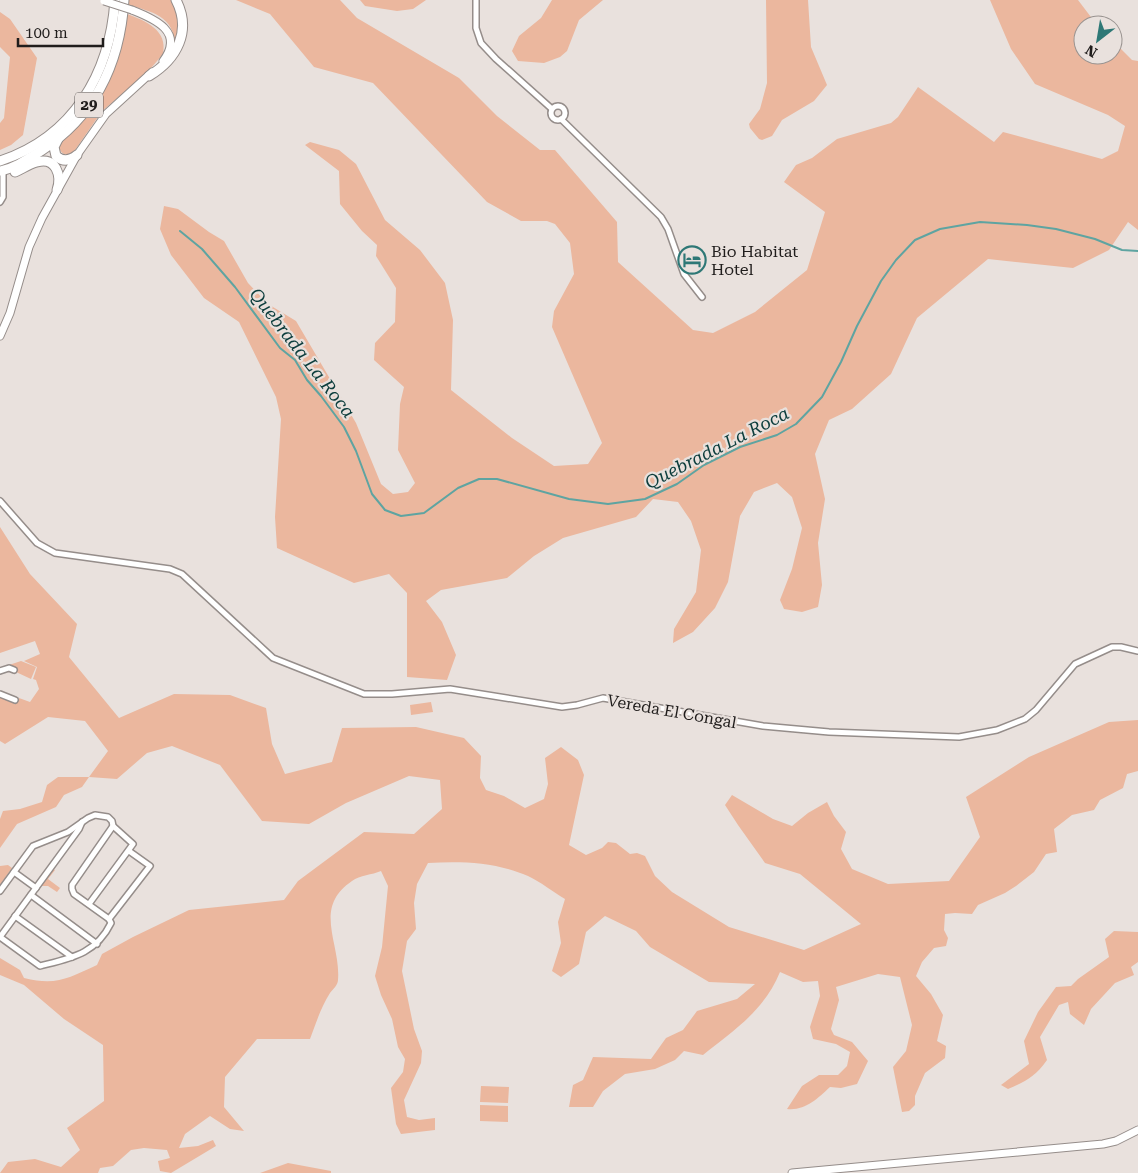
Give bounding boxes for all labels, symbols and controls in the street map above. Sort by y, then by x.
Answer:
scale bar [18,15,102,47]
north arrow [1073,15,1123,65]
text: 100 m [25,24,68,42]
text: N [1082,41,1100,61]
road number: 29 [75,92,103,118]
place label: Bio Habitat Hotel [711,242,798,279]
hotel icon: Bio Habitat Hotel [677,245,707,275]
water label: Quebrada La Roca [245,284,360,422]
water label: Quebrada La Roca [641,402,792,493]
street label: Vereda El Congal [606,691,738,732]

